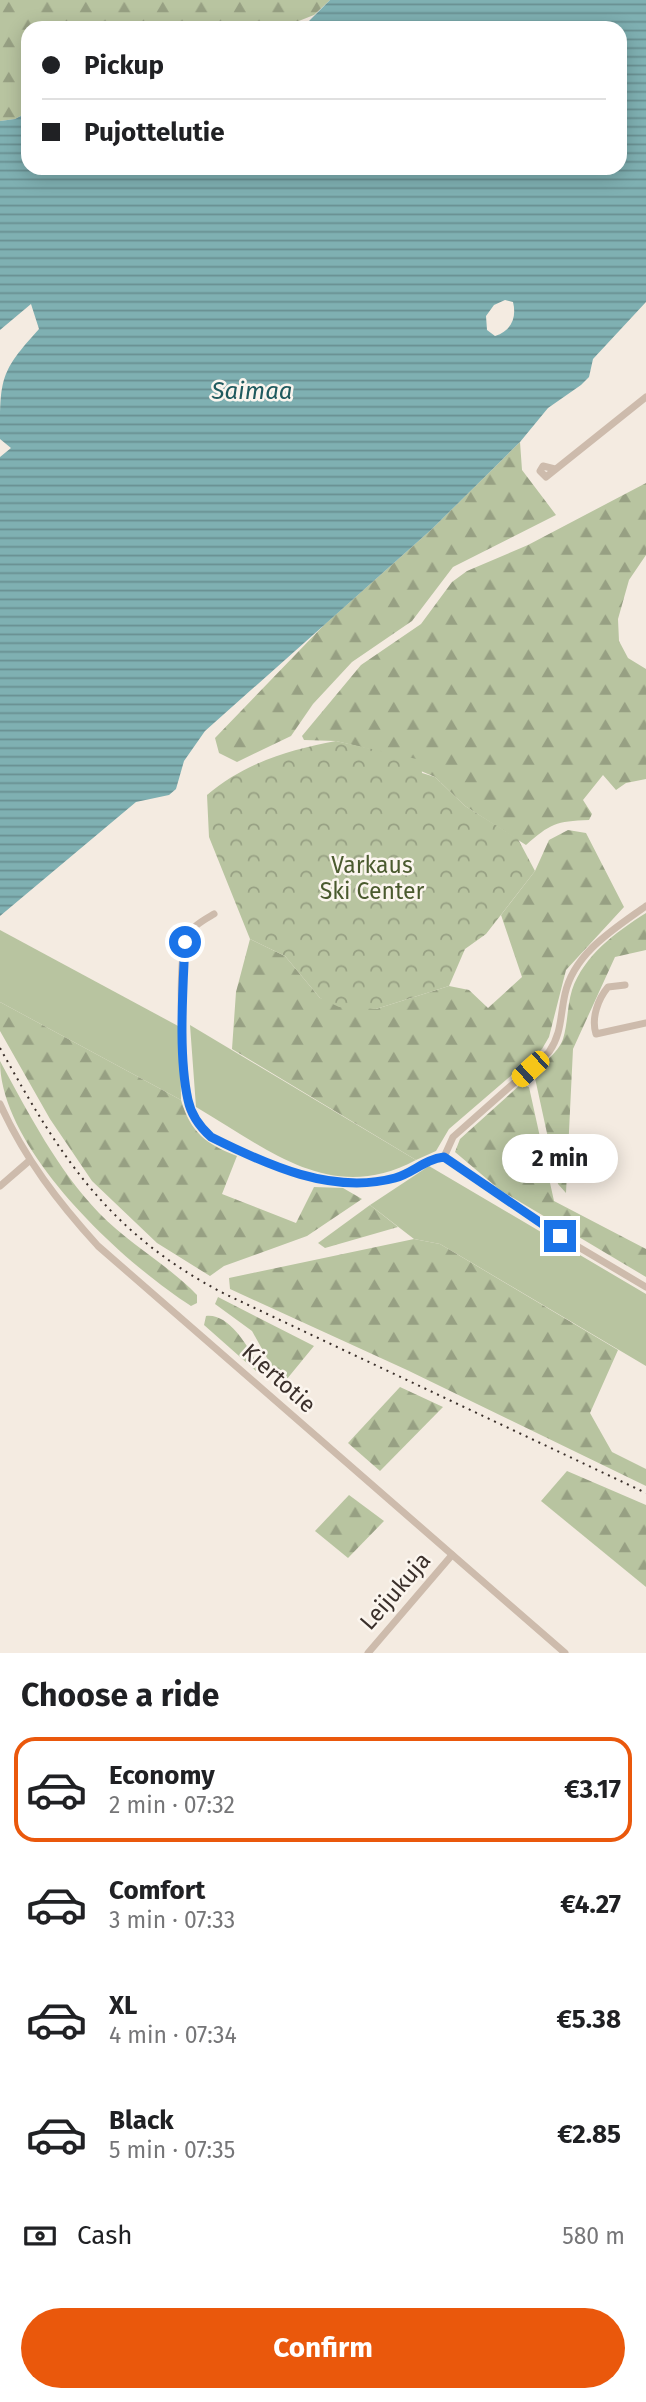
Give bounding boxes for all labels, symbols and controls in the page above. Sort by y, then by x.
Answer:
text: Pickup [84,50,164,81]
text: Pujottelutie [84,117,225,148]
water label: Saimaa [211,377,292,405]
park label: Varkaus Ski Center [320,851,424,905]
route start [169,926,201,958]
car [508,1047,553,1091]
callout: 2 min [502,1134,618,1184]
text: 2 min [532,1144,588,1172]
route end [544,1220,576,1252]
street label: Kiertotie [236,1337,322,1419]
street label: Leijukuja [354,1546,436,1636]
text: Choose a ride [21,1676,219,1714]
icon: car [25,1758,88,1821]
text: Economy [109,1760,215,1791]
text: €3.17 [564,1774,621,1805]
text: 2 min · 07:32 [109,1791,235,1819]
icon: car [25,1873,88,1936]
text: Comfort [109,1875,205,1906]
text: €4.27 [560,1889,621,1920]
text: 3 min · 07:33 [109,1906,235,1934]
icon: car [25,1988,88,2051]
text: XL [109,1990,137,2021]
text: €5.38 [556,2004,621,2035]
text: 4 min · 07:34 [109,2021,237,2049]
icon: car [25,2103,88,2166]
text: Black [109,2105,174,2136]
text: €2.85 [557,2119,621,2150]
text: 5 min · 07:35 [109,2136,235,2164]
icon: cash [21,2217,59,2255]
text: Cash [77,2220,133,2251]
text: 580 m [562,2222,625,2250]
button: Confirm [21,2308,625,2388]

